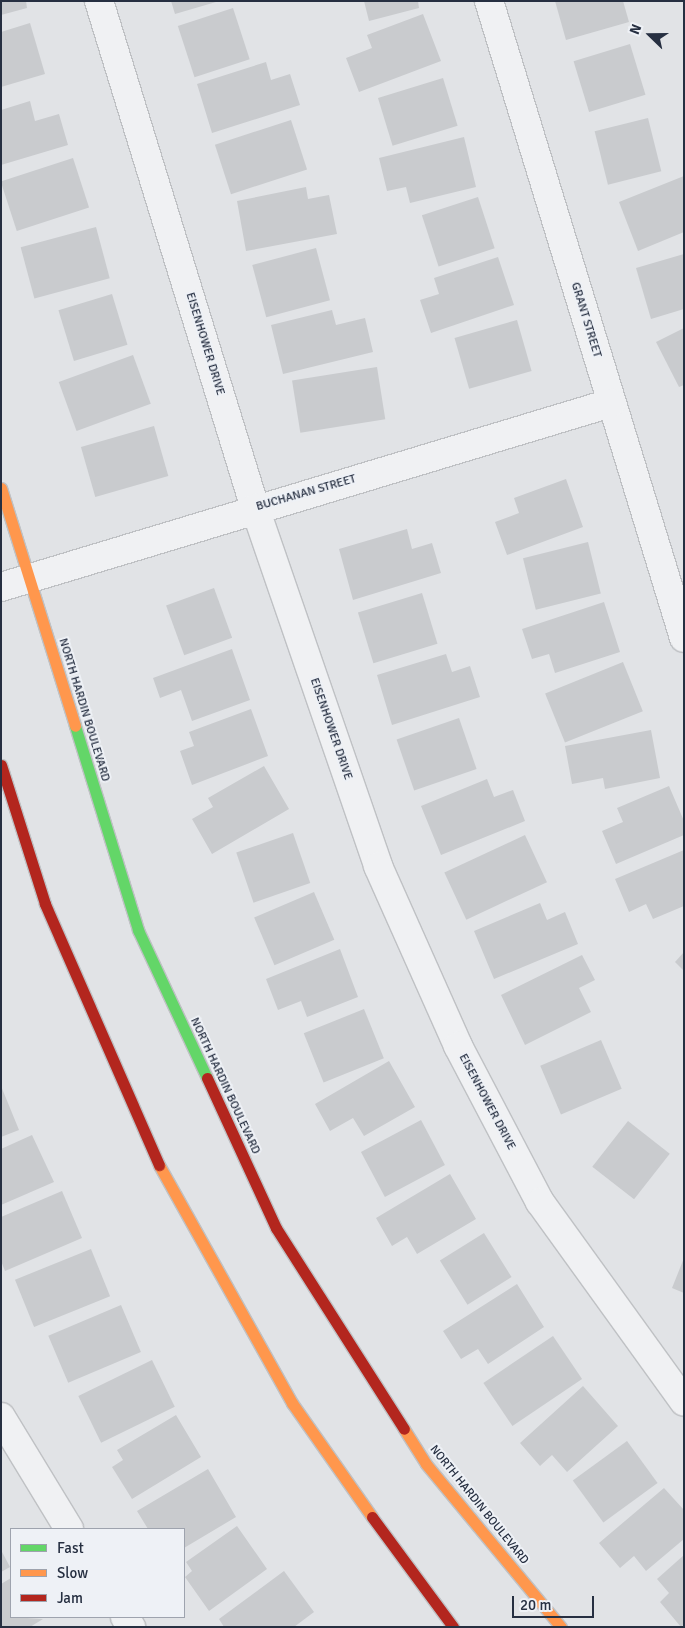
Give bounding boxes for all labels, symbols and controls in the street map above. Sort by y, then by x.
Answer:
north arrow [625,10,675,60]
text: N [626,21,645,37]
street label: GRANT STREET [568,281,604,359]
street label: EISENHOWER DRIVE [182,291,228,397]
street label: BUCHANAN STREET [254,472,358,514]
street label: NORTH HARDIN BOULEVARD [55,637,113,783]
street label: EISENHOWER DRIVE [307,676,355,782]
street label: NORTH HARDIN BOULEVARD [187,1015,263,1157]
street label: EISENHOWER DRIVE [456,1051,518,1153]
street label: NORTH HARDIN BOULEVARD [426,1443,532,1567]
legend [10,1528,185,1618]
text: Fast [57,1539,84,1557]
text: Slow [57,1564,88,1582]
scale bar [515,1586,598,1618]
text: Jam [57,1589,83,1607]
text: 20 m [520,1596,551,1614]

